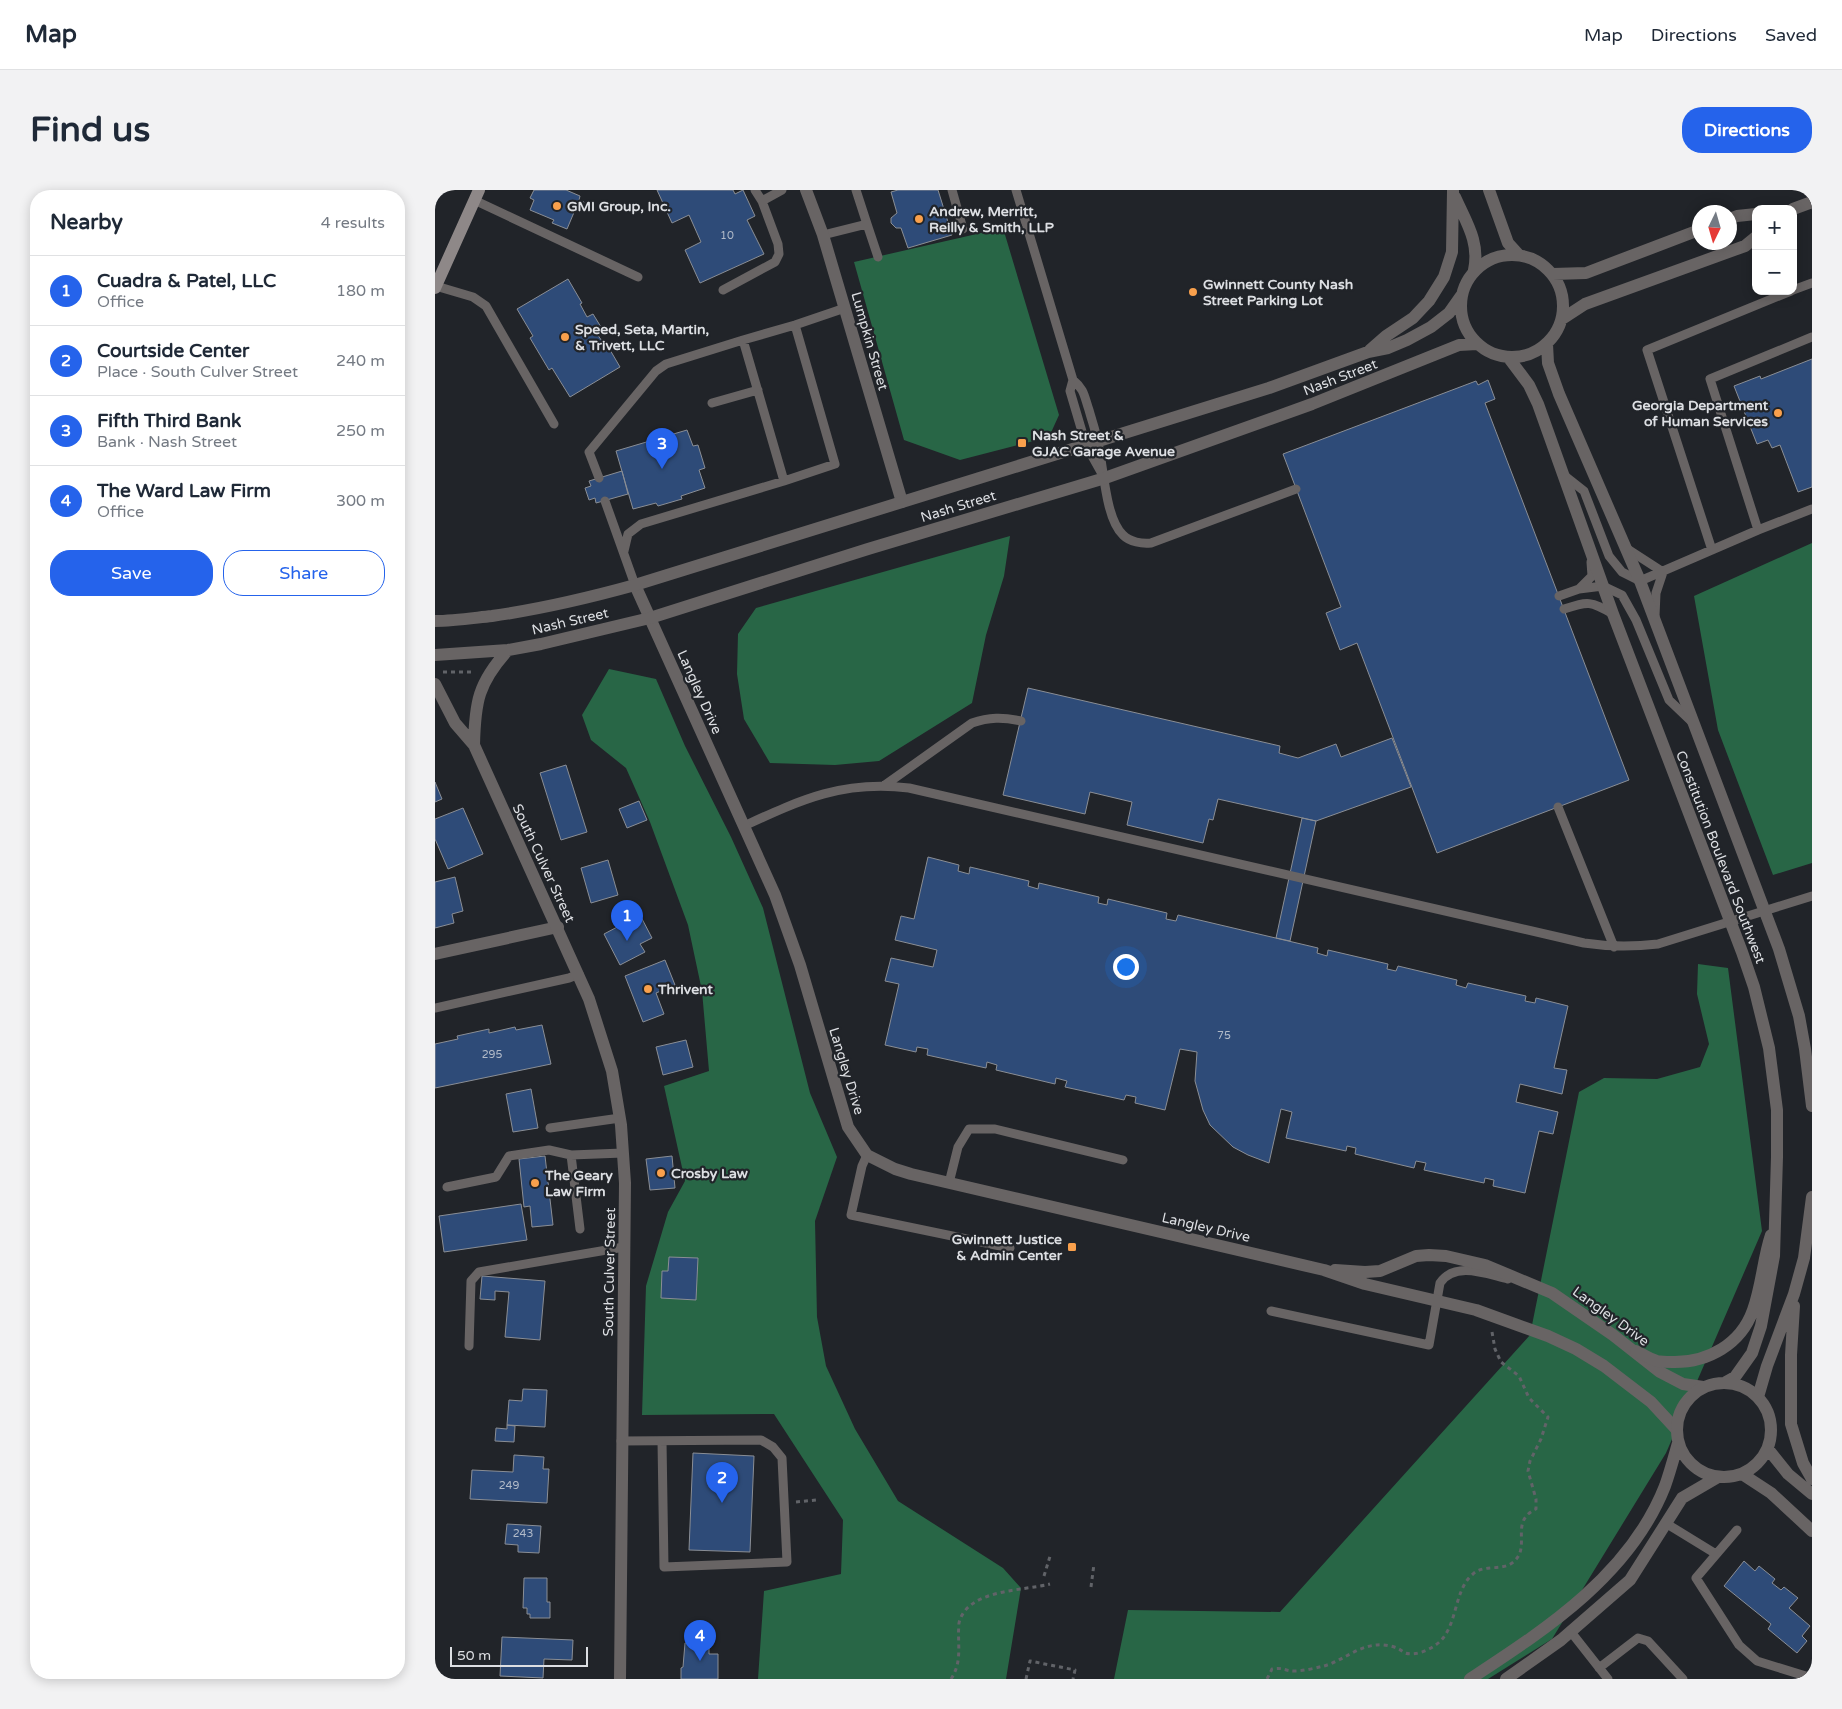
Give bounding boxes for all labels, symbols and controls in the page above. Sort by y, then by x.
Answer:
text: Map [25,20,77,49]
text: Map [1584,24,1623,46]
text: Directions [1651,24,1737,46]
text: Saved [1765,24,1817,46]
button: Directions [1682,107,1812,153]
text: Find us [30,109,150,151]
place label: GMI Group, Inc. [567,198,671,215]
marker: GMI Group, Inc. [551,200,563,212]
place label: Andrew, Merritt, Reilly & Smith, LLP [929,203,1055,236]
north arrow [1692,205,1737,250]
map controls [1752,205,1797,295]
button: + [1752,205,1797,250]
text: Nearby [50,210,123,235]
text: 4 results [321,213,385,233]
marker: Andrew, Merritt, Reilly & Smith, LLP [913,213,925,225]
house number: 10 [720,229,734,242]
button: − [1752,250,1797,295]
text: Cuadra & Patel, LLC [97,270,276,292]
place label: Gwinnett County Nash Street Parking Lot [1203,276,1353,309]
text: 1 [61,281,71,301]
text: 180 m [336,281,385,301]
marker: Gwinnett County Nash Street Parking Lot [1187,286,1199,298]
street label: Lumpkin Street [847,290,892,393]
text: Office [97,292,144,312]
place label: Speed, Seta, Martin, & Trivett, LLC [575,321,709,354]
marker: Speed, Seta, Martin, & Trivett, LLC [559,331,571,343]
text: Courtside Center [97,340,249,362]
text: 2 [61,351,71,371]
text: 240 m [336,351,385,371]
street label: Nash Street [1301,355,1380,399]
text: Place · South Culver Street [97,362,298,382]
place label: Georgia Department of Human Services [1632,397,1769,430]
marker: Georgia Department of Human Services [1772,407,1784,419]
text: Fifth Third Bank [97,410,241,432]
text: 3 [61,421,71,441]
text: 250 m [336,421,385,441]
place label: Nash Street & GJAC Garage Avenue [1032,427,1175,460]
pin: 3 [646,428,678,469]
text: Bank · Nash Street [97,432,237,452]
marker: Nash Street & GJAC Garage Avenue [1016,437,1028,449]
text: The Ward Law Firm [97,480,271,502]
street label: Nash Street [918,487,999,526]
text: 4 [61,491,71,511]
text: 300 m [336,491,385,511]
text: Office [97,502,144,522]
button: Save [50,550,213,596]
button: Share [223,550,385,596]
street label: Nash Street [530,604,611,639]
street label: Langley Drive [673,648,726,737]
street label: Constitution Boulevard Southwest [1672,748,1769,967]
street label: South Culver Street [509,801,579,926]
pin: 1 [611,900,643,941]
your location [1113,954,1139,980]
place label: Thrivent [657,981,713,998]
marker: Thrivent [642,983,654,995]
street label: Langley Drive [825,1025,868,1117]
house number: 75 [1217,1029,1231,1042]
house number: 295 [482,1048,502,1061]
place label: Crosby Law [671,1165,748,1182]
place label: The Geary Law Firm [544,1167,613,1200]
marker: Crosby Law [655,1167,667,1179]
marker: The Geary Law Firm [529,1177,541,1189]
street label: South Culver Street [600,1207,619,1337]
street label: Langley Drive [1160,1209,1252,1246]
place label: Gwinnett Justice & Admin Center [952,1231,1063,1264]
marker: Gwinnett Justice & Admin Center [1066,1241,1078,1253]
street label: Langley Drive [1569,1283,1652,1350]
pin: 2 [706,1462,738,1503]
house number: 249 [499,1479,519,1492]
house number: 243 [513,1527,533,1540]
pin: 4 [684,1620,716,1661]
scale bar [450,1644,587,1667]
text: 50 m [457,1647,491,1664]

